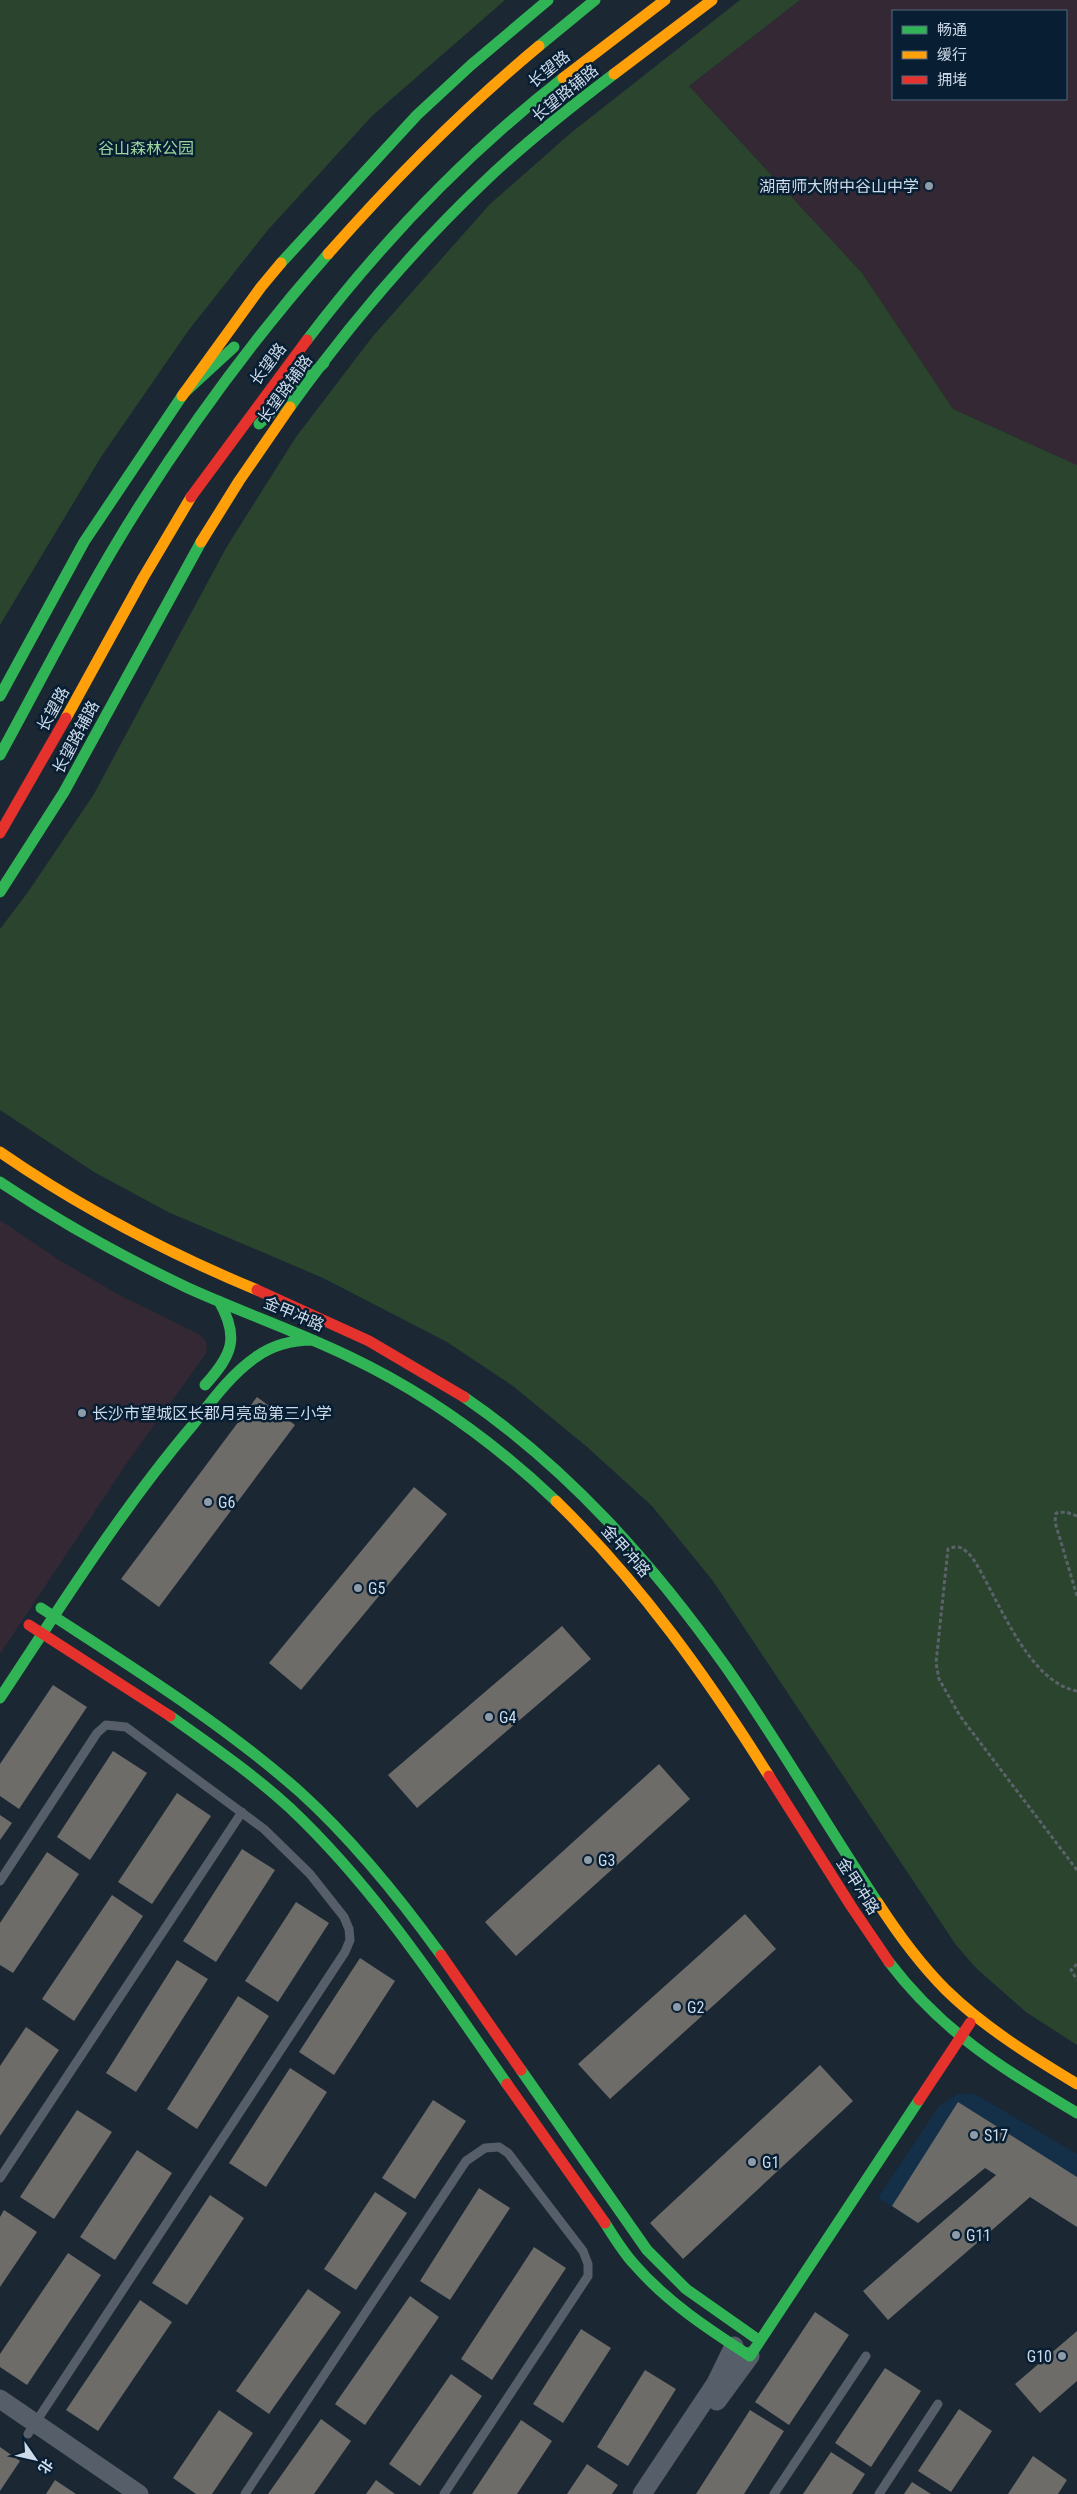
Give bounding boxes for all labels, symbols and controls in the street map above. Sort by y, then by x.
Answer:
legend [892,10,1067,100]
text: 畅通 [937,21,967,39]
text: 缓行 [937,46,967,64]
street label: 长望路 [524,47,574,91]
street label: 长望路辅路 [528,60,602,126]
text: 拥堵 [937,71,967,89]
park label: 谷山森林公园 [98,139,194,158]
place label: 湖南师大附中谷山中学 [759,177,919,196]
marker: 湖南师大附中谷山中学 [923,180,935,192]
street label: 长望路 [246,339,290,389]
street label: 长望路辅路 [254,351,316,427]
street label: 长望路 [33,683,73,735]
street label: 长望路辅路 [49,697,103,777]
street label: 金甲冲路 [261,1293,327,1335]
place label: 长沙市望城区长郡月亮岛第三小学 [92,1404,332,1423]
marker: 长沙市望城区长郡月亮岛第三小学 [76,1407,88,1419]
place label: G6 [218,1493,235,1512]
marker: G6 [202,1496,214,1508]
street label: 金甲冲路 [598,1521,654,1581]
place label: G5 [368,1579,385,1598]
marker: G5 [352,1582,364,1594]
place label: G4 [499,1708,516,1727]
marker: G4 [483,1711,495,1723]
place label: G3 [598,1851,615,1870]
marker: G3 [582,1854,594,1866]
street label: 金甲冲路 [833,1854,883,1918]
place label: G2 [687,1998,704,2017]
marker: G2 [671,2001,683,2013]
place label: S17 [984,2126,1008,2145]
marker: S17 [968,2129,980,2141]
place label: G1 [762,2153,779,2172]
marker: G1 [746,2156,758,2168]
place label: G11 [966,2226,991,2245]
marker: G11 [950,2229,962,2241]
place label: G10 [1027,2347,1052,2366]
marker: G10 [1056,2350,1068,2362]
north arrow [10,2434,60,2484]
text: 北 [35,2456,56,2477]

